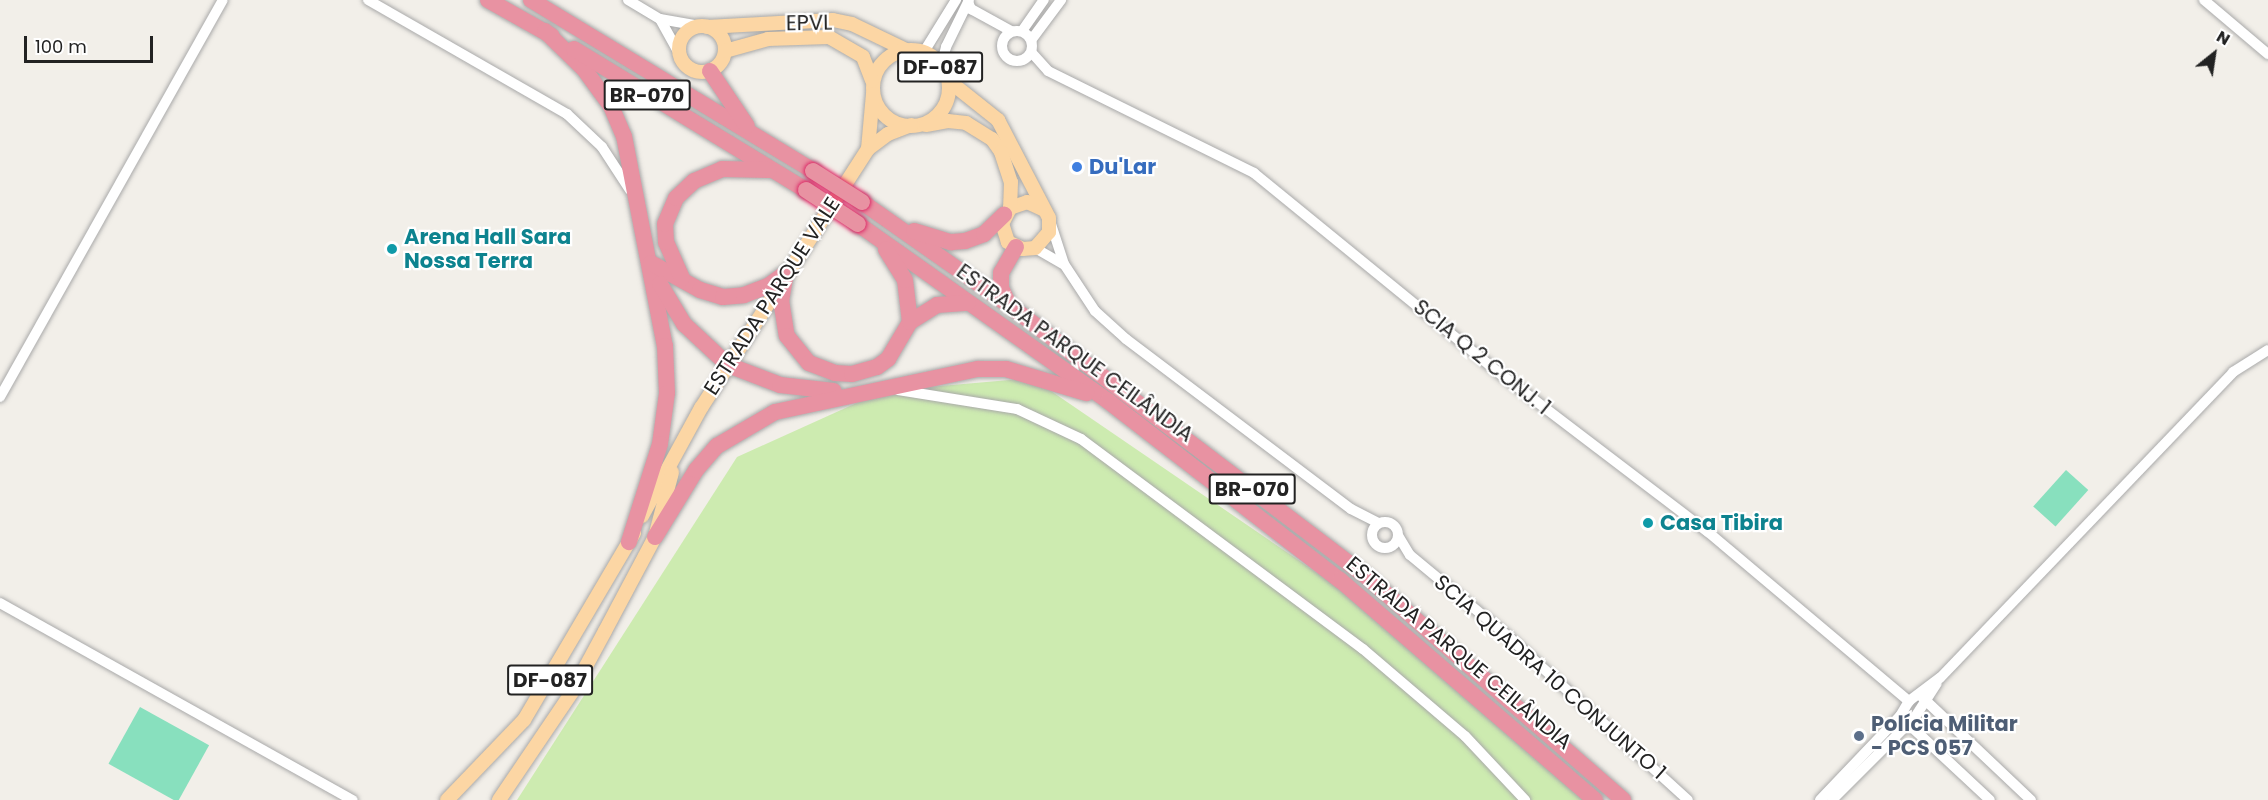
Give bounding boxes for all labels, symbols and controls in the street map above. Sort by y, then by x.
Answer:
street label: EPVL [786,10,832,36]
scale bar [27,24,156,62]
north arrow [2184,24,2244,84]
text: N [2212,25,2234,51]
text: 100 m [35,34,87,59]
road number: DF-087 [896,50,984,84]
road number: BR-070 [604,78,690,112]
place label: Du'Lar [1089,154,1156,180]
marker: Du'Lar [1070,160,1084,174]
street label: ESTRADA PARQUE VALE [699,193,845,399]
place label: Arena Hall Sara Nossa Terra [404,224,571,274]
marker: Arena Hall Sara Nossa Terra [385,242,399,256]
street label: ESTRADA PARQUE CEILÂNDIA [952,259,1198,447]
street label: SCIA Q 2 CONJ. 1 [1409,294,1555,420]
road number: BR-070 [1208,472,1296,506]
place label: Casa Tibira [1660,510,1783,536]
marker: Casa Tibira [1641,516,1655,530]
street label: ESTRADA PARQUE CEILÂNDIA [1341,551,1577,755]
street label: SCIA QUADRA 10 CONJUNTO 1 [1429,569,1671,785]
road number: DF-087 [506,663,594,697]
place label: Polícia Militar - PCS 057 [1871,711,2018,761]
marker: Polícia Militar - PCS 057 [1852,729,1866,743]

